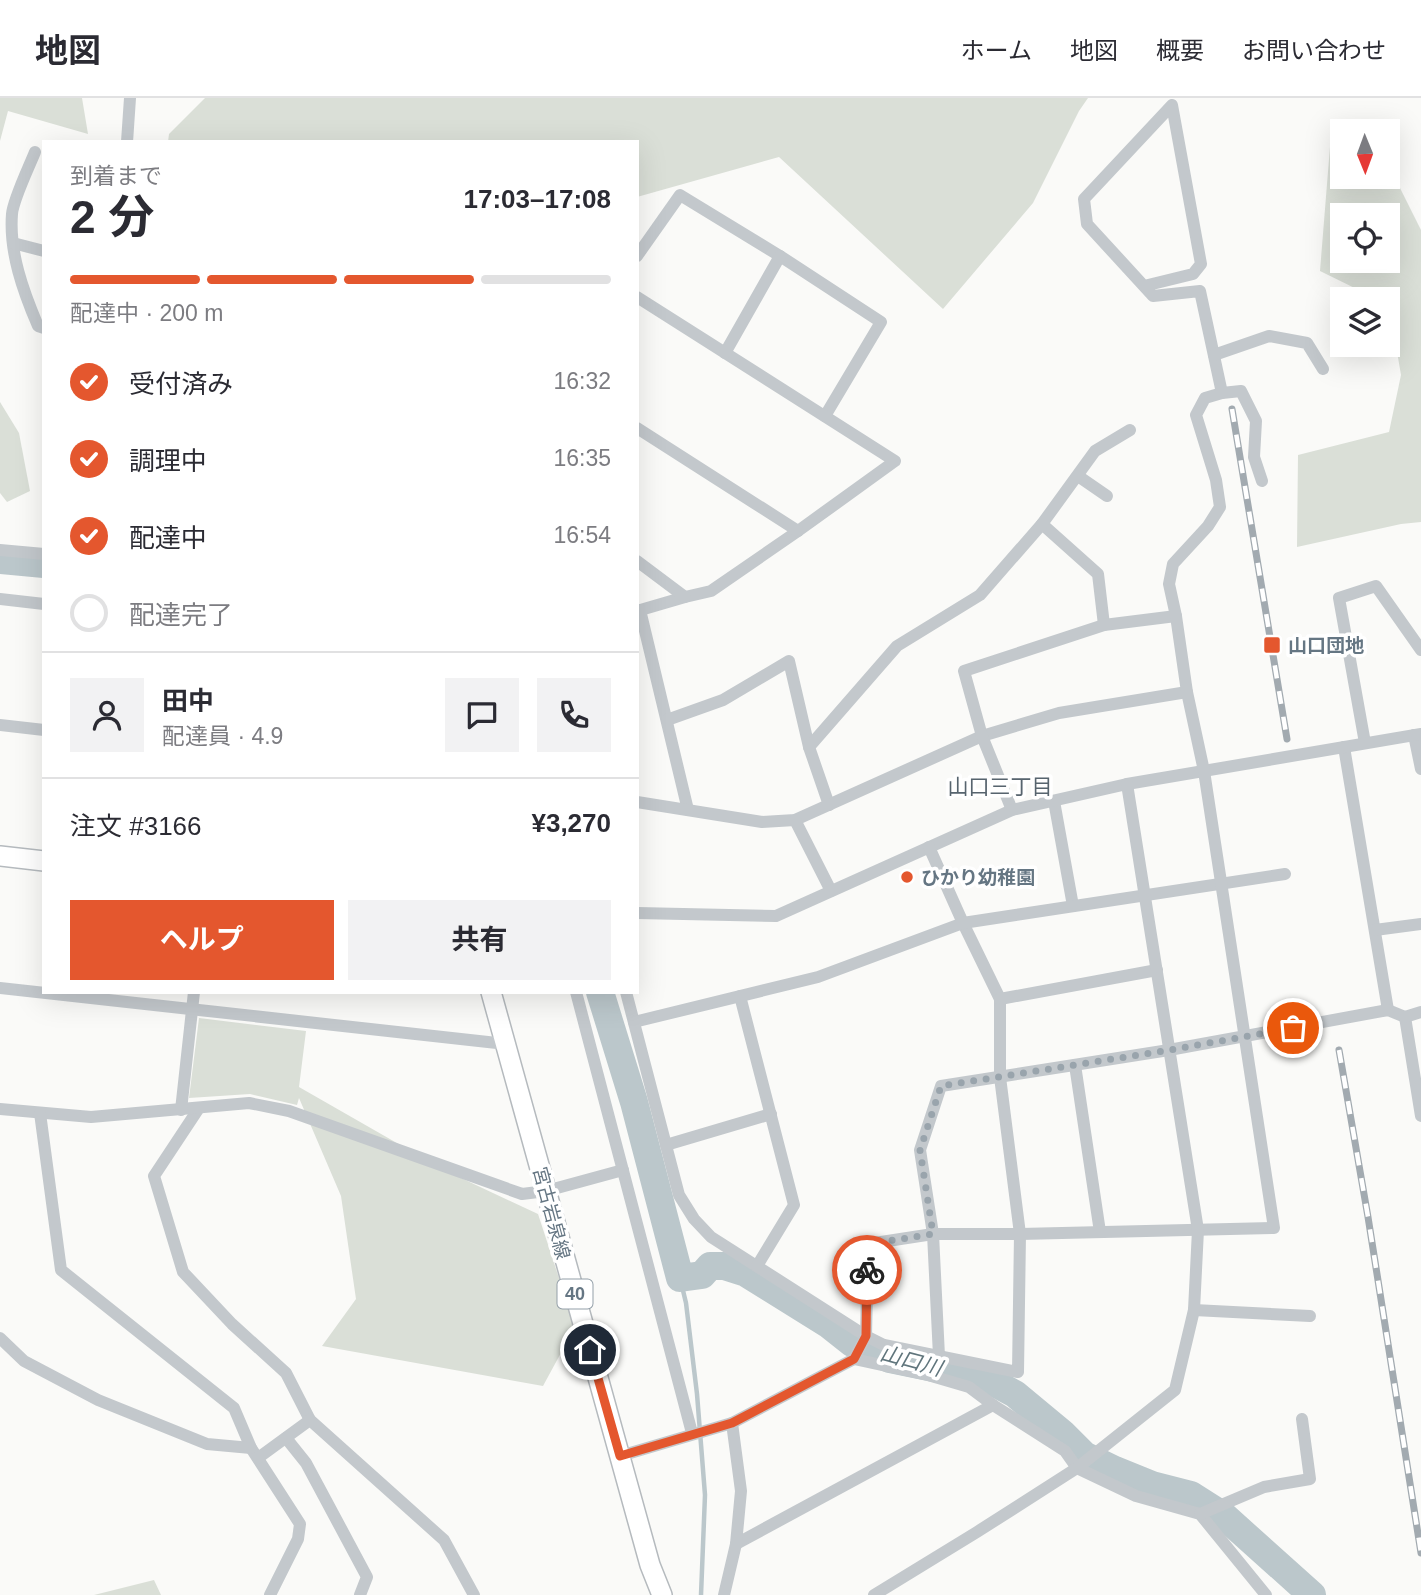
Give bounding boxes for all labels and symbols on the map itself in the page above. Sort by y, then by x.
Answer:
north arrow [1330,119,1400,189]
marker: 山口団地 [1262,635,1282,655]
place label: 山口団地 [1288,635,1364,656]
district label: 山口三丁目 [948,775,1053,798]
place label: ひかり幼稚園 [921,867,1035,888]
marker: ひかり幼稚園 [899,869,915,885]
pin [1263,998,1323,1058]
street label: 宮古岩泉線 [529,1165,574,1262]
courier [832,1235,902,1305]
road number: 40 [558,1280,592,1308]
pin [560,1320,620,1380]
water label: 山口川 [878,1341,946,1380]

